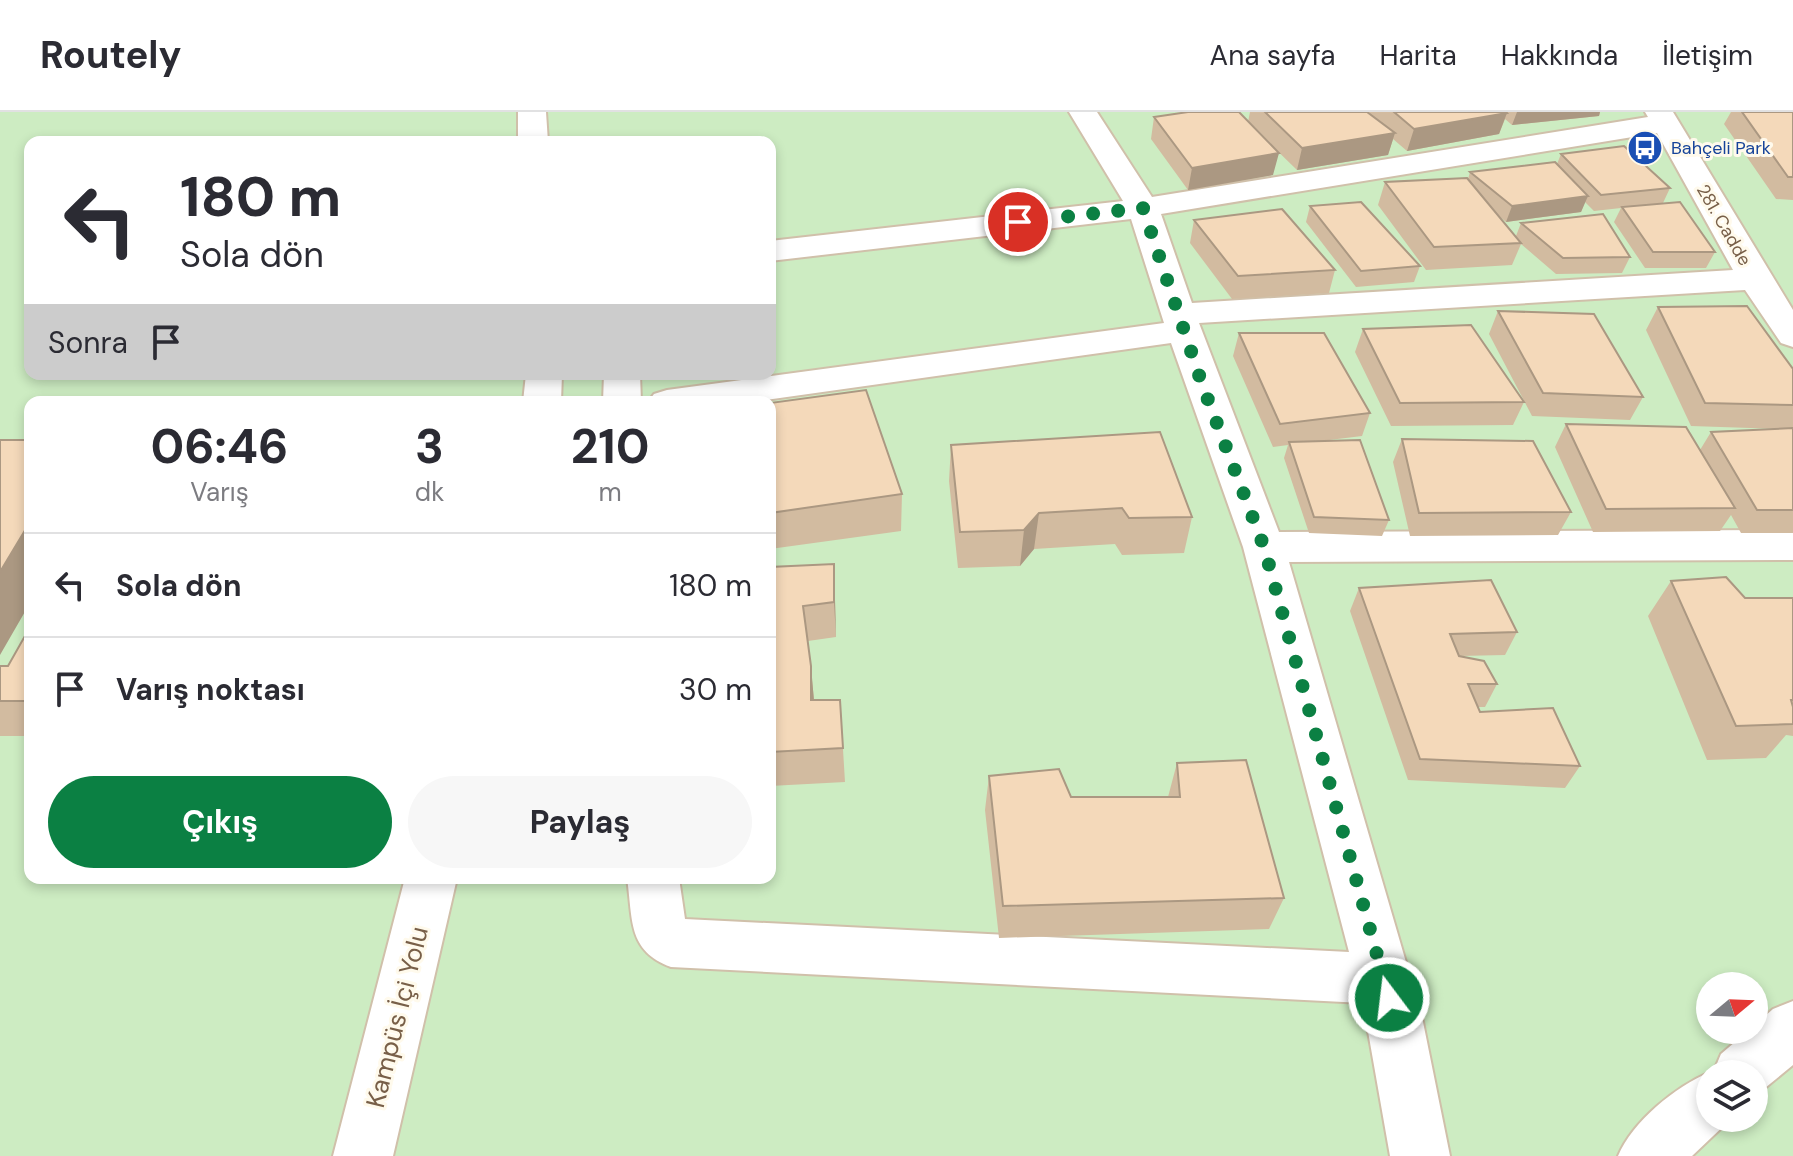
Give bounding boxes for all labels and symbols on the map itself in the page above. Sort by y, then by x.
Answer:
bus stop icon: Bahçeli Park [1626,129,1664,167]
place label: Bahçeli Park [1671,136,1771,160]
street label: 281. Cadde [1691,180,1757,270]
pin [984,188,1052,256]
street label: Kampüs İçi Yolu [358,923,436,1111]
position arrow [1347,956,1431,1040]
north arrow [1696,972,1768,1044]

